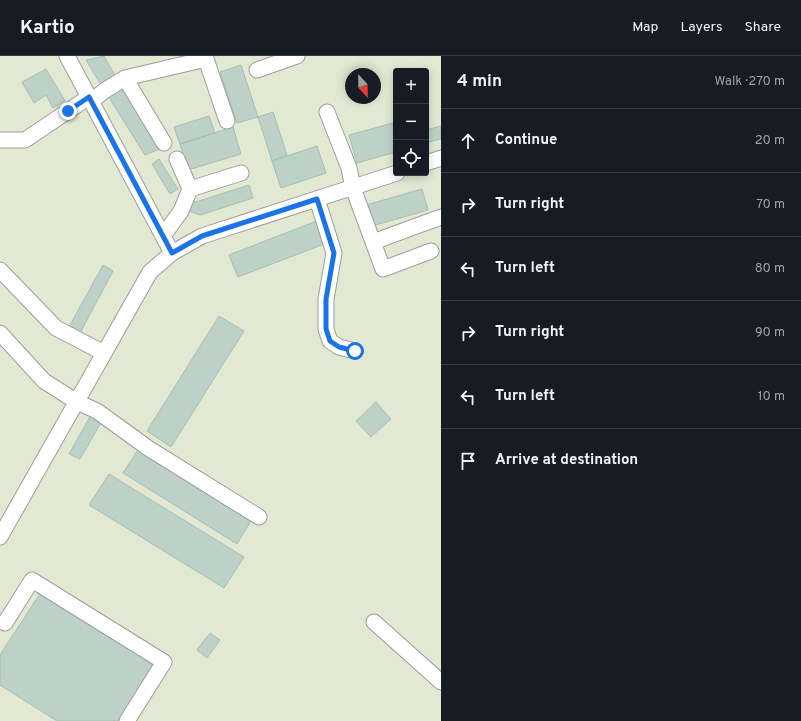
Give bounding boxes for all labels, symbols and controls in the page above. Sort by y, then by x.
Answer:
text: Kartio [20,16,75,40]
text: Map [632,19,658,36]
text: Layers [680,19,722,36]
text: Share [744,19,781,36]
north arrow [345,68,381,104]
map controls [393,68,429,176]
button: + [393,68,429,104]
text: 4 min [457,71,502,93]
text: Walk · 270 m [715,74,785,90]
route end [59,102,77,120]
button: − [393,104,429,140]
icon: ahead [457,130,479,152]
text: Continue [495,131,557,150]
text: 20 m [755,133,785,149]
button: locate [393,140,429,176]
icon: right [457,194,479,216]
text: Turn right [495,195,564,214]
text: 70 m [756,197,785,213]
icon: left [457,258,479,280]
text: Turn left [495,259,555,278]
text: 80 m [755,261,785,277]
icon: right [457,322,479,344]
text: Turn right [495,323,564,342]
text: 90 m [755,325,785,341]
route start [346,342,364,360]
icon: left [457,386,479,408]
text: Turn left [495,387,555,406]
text: 10 m [758,389,785,405]
icon: arrive [457,450,479,472]
text: Arrive at destination [495,451,638,470]

